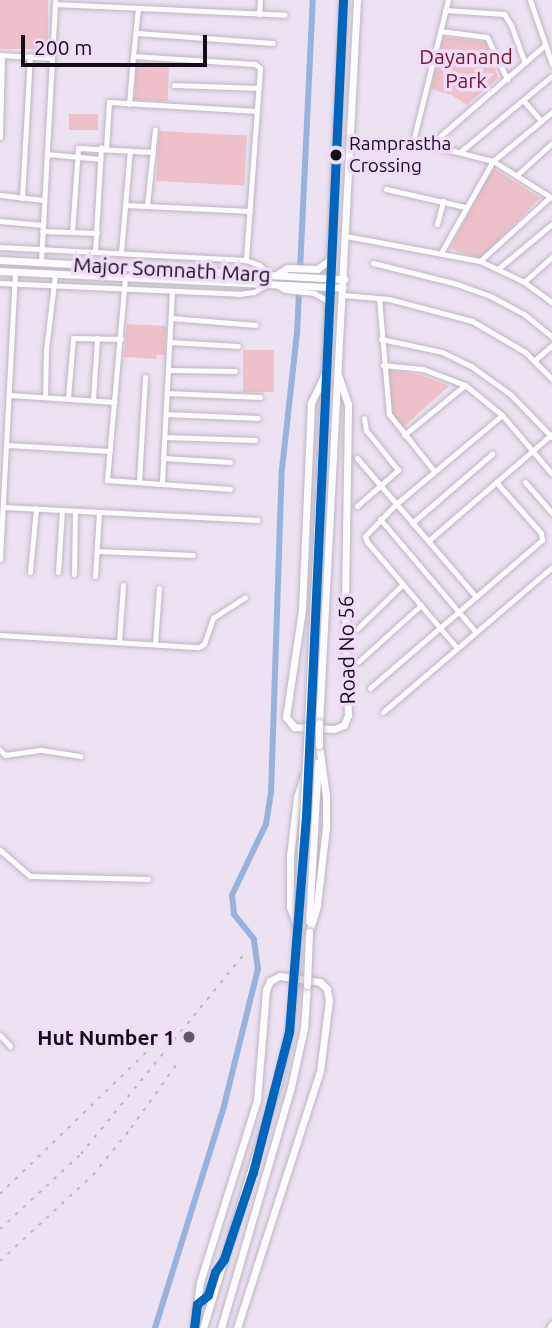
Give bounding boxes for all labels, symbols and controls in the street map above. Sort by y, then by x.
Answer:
scale bar [24,21,210,65]
text: 200 m [34,35,92,59]
park label: Dayanand Park [419,43,513,93]
place label: Ramprastha Crossing [349,133,451,177]
marker: Ramprastha Crossing [329,148,343,162]
street label: Major Somnath Marg [73,251,271,287]
street label: Road No 56 [332,595,360,705]
place label: Hut Number 1 [37,1024,175,1050]
marker: Hut Number 1 [181,1029,197,1045]

